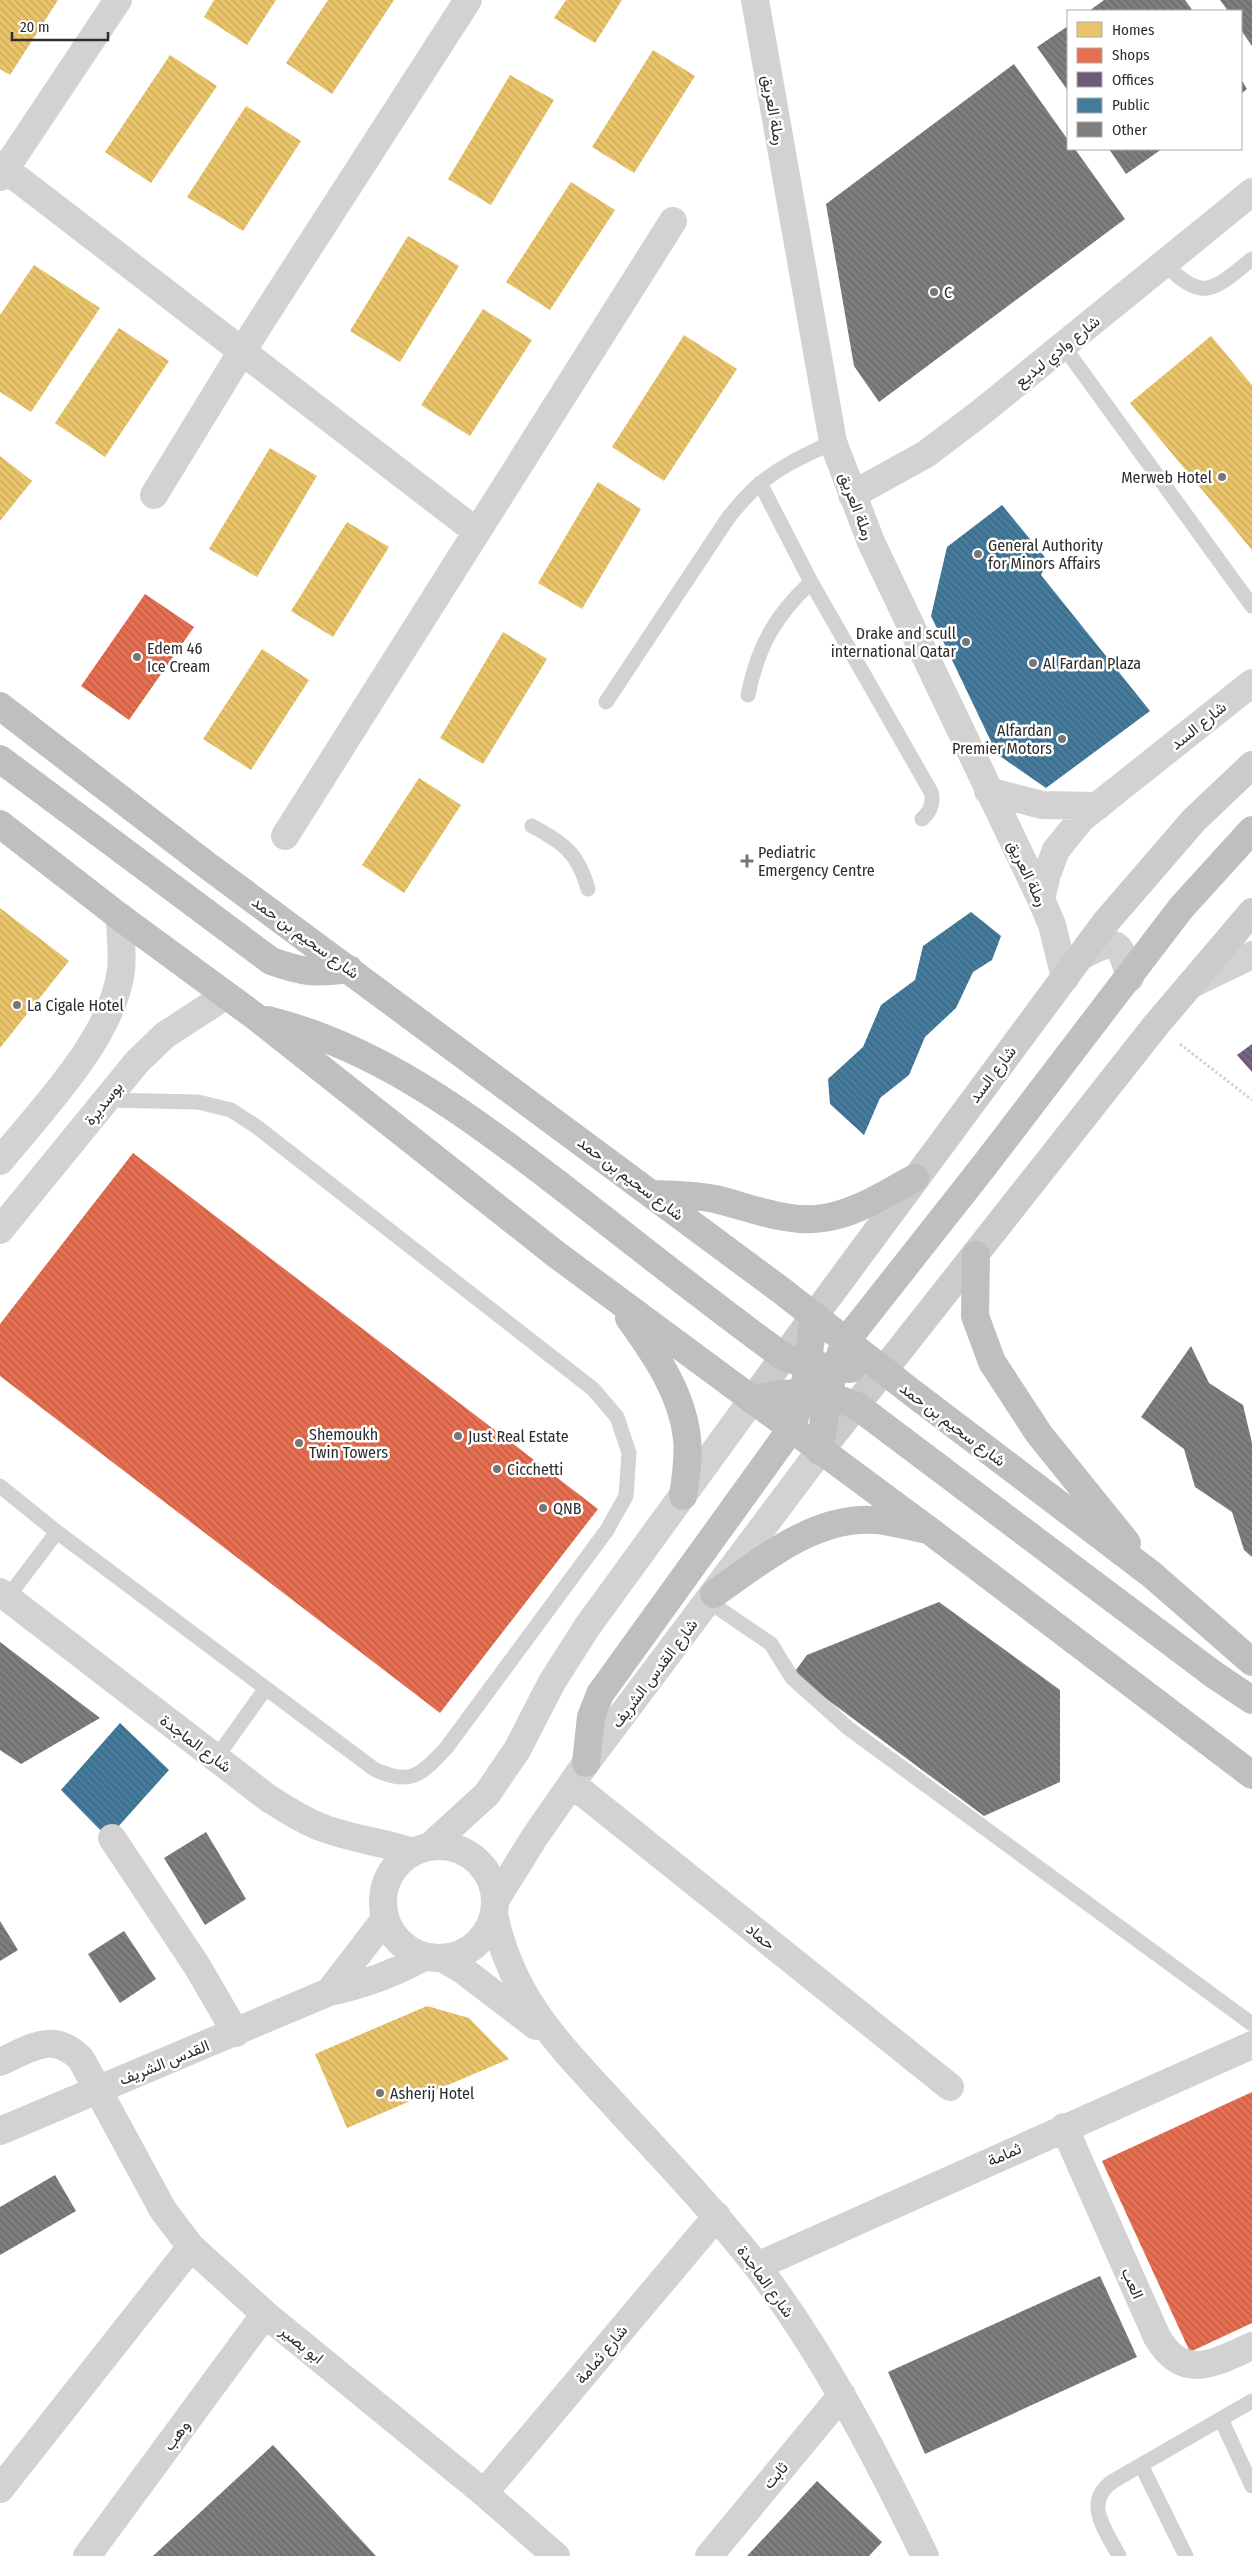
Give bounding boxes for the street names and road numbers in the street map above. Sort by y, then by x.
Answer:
street label: رملة العريق [757,74,789,147]
street label: شارع وادي لبديع [1011,311,1106,394]
street label: رملة العريق [834,470,878,543]
street label: شارع السد [1167,697,1231,755]
street label: رملة العريق [1003,837,1052,910]
street label: شارع سحيم بن حمد [247,892,363,984]
street label: شارع السد [965,1042,1022,1108]
street label: بوسديرة [80,1078,128,1130]
street label: شارع سحيم بن حمد [573,1132,687,1226]
street label: شارع سحيم بن حمد [895,1378,1009,1472]
street label: شارع القدس الشريف [607,1615,703,1733]
street label: شارع الماجدة [155,1710,235,1778]
street label: حماد [742,1919,779,1954]
street label: القدس الشريف [116,2036,212,2090]
street label: ثمامة [984,2139,1024,2170]
street label: شارع الماجدة [732,2242,798,2322]
street label: العب [1117,2265,1148,2302]
street label: ابو بصير [275,2321,327,2368]
street label: شارع ثمامة [571,2321,633,2389]
street label: وهب [159,2416,195,2455]
street label: ثابت [759,2458,792,2493]

